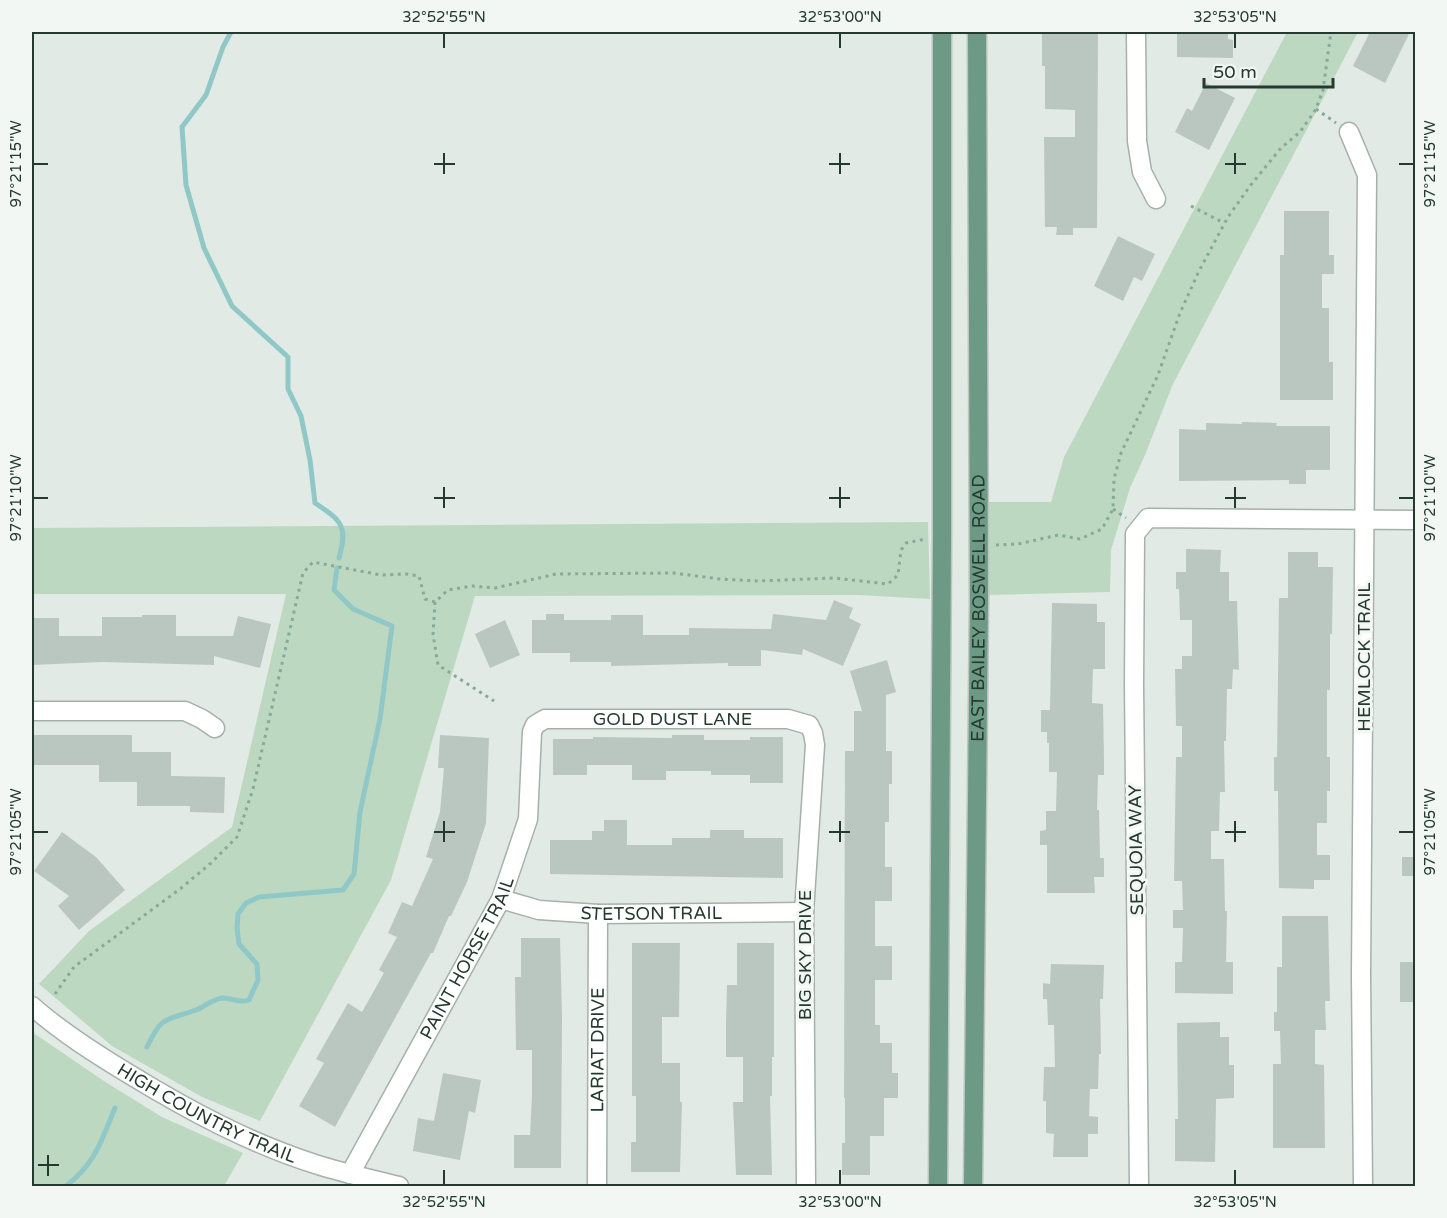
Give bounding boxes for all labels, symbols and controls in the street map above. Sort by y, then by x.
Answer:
text: 32°52'55"N [402,8,486,26]
text: 32°53'00"N [798,8,882,26]
text: 32°53'05"N [1193,8,1277,26]
scale bar [1204,51,1333,89]
text: 50 m [1213,61,1257,83]
text: 97°21'15"W [7,120,25,208]
text: 97°21'15"W [1421,120,1439,208]
text: 97°21'10"W [7,454,25,542]
text: 97°21'10"W [1421,454,1439,542]
street label: EAST BAILEY BOSWELL ROAD [967,474,990,742]
street label: HEMLOCK TRAIL [1353,582,1375,732]
street label: GOLD DUST LANE [593,708,752,730]
street label: SEQUOIA WAY [1124,784,1148,915]
text: 97°21'05"W [7,788,25,876]
text: 97°21'05"W [1421,788,1439,876]
street label: PAINT HORSE TRAIL [415,873,519,1043]
street label: BIG SKY DRIVE [794,890,816,1020]
street label: STETSON TRAIL [580,902,723,925]
street label: LARIAT DRIVE [586,988,609,1112]
street label: HIGH COUNTRY TRAIL [113,1059,300,1168]
text: 32°52'55"N [402,1193,486,1211]
text: 32°53'00"N [798,1193,882,1211]
text: 32°53'05"N [1193,1193,1277,1211]

